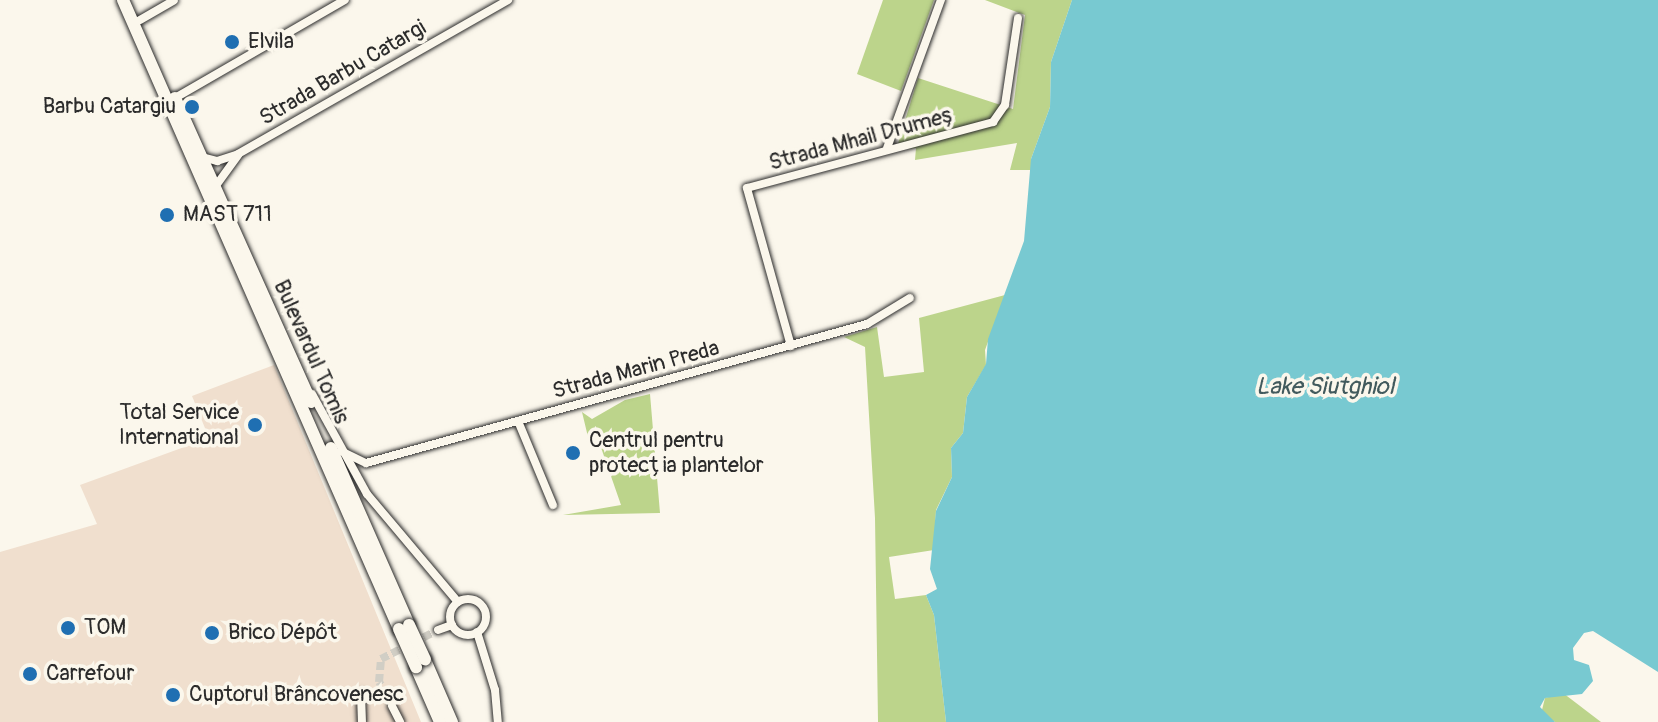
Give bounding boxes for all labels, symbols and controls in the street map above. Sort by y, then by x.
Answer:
street label: Strada Barbu Catargi [255,15,431,131]
place label: Elvila [248,29,294,55]
marker: Elvila [223,33,241,51]
place label: Barbu Catargiu [43,94,176,120]
marker: Barbu Catargiu [183,98,201,116]
street label: Strada Mhail Drumeș [766,101,958,177]
place label: MAST 711 [183,202,272,228]
marker: MAST 711 [158,206,176,224]
street label: Bulevardul Tomis [267,276,355,428]
street label: Strada Marin Preda [550,335,722,405]
water label: Lake Siutghiol [1256,373,1394,401]
place label: Total Service International [119,399,239,450]
marker: Total Service International [246,416,264,434]
place label: Centrul pentru protecția plantelor [589,427,764,478]
marker: Centrul pentru protecția plantelor [564,444,582,462]
place label: TOM [84,615,126,641]
marker: TOM [59,619,77,637]
place label: Brico Dépôt [228,620,337,646]
marker: Brico Dépôt [203,624,221,642]
place label: Carrefour [46,661,134,687]
marker: Carrefour [21,665,39,683]
place label: Cuptorul Brâncovenesc [189,682,404,708]
marker: Cuptorul Brâncovenesc [164,686,182,704]

